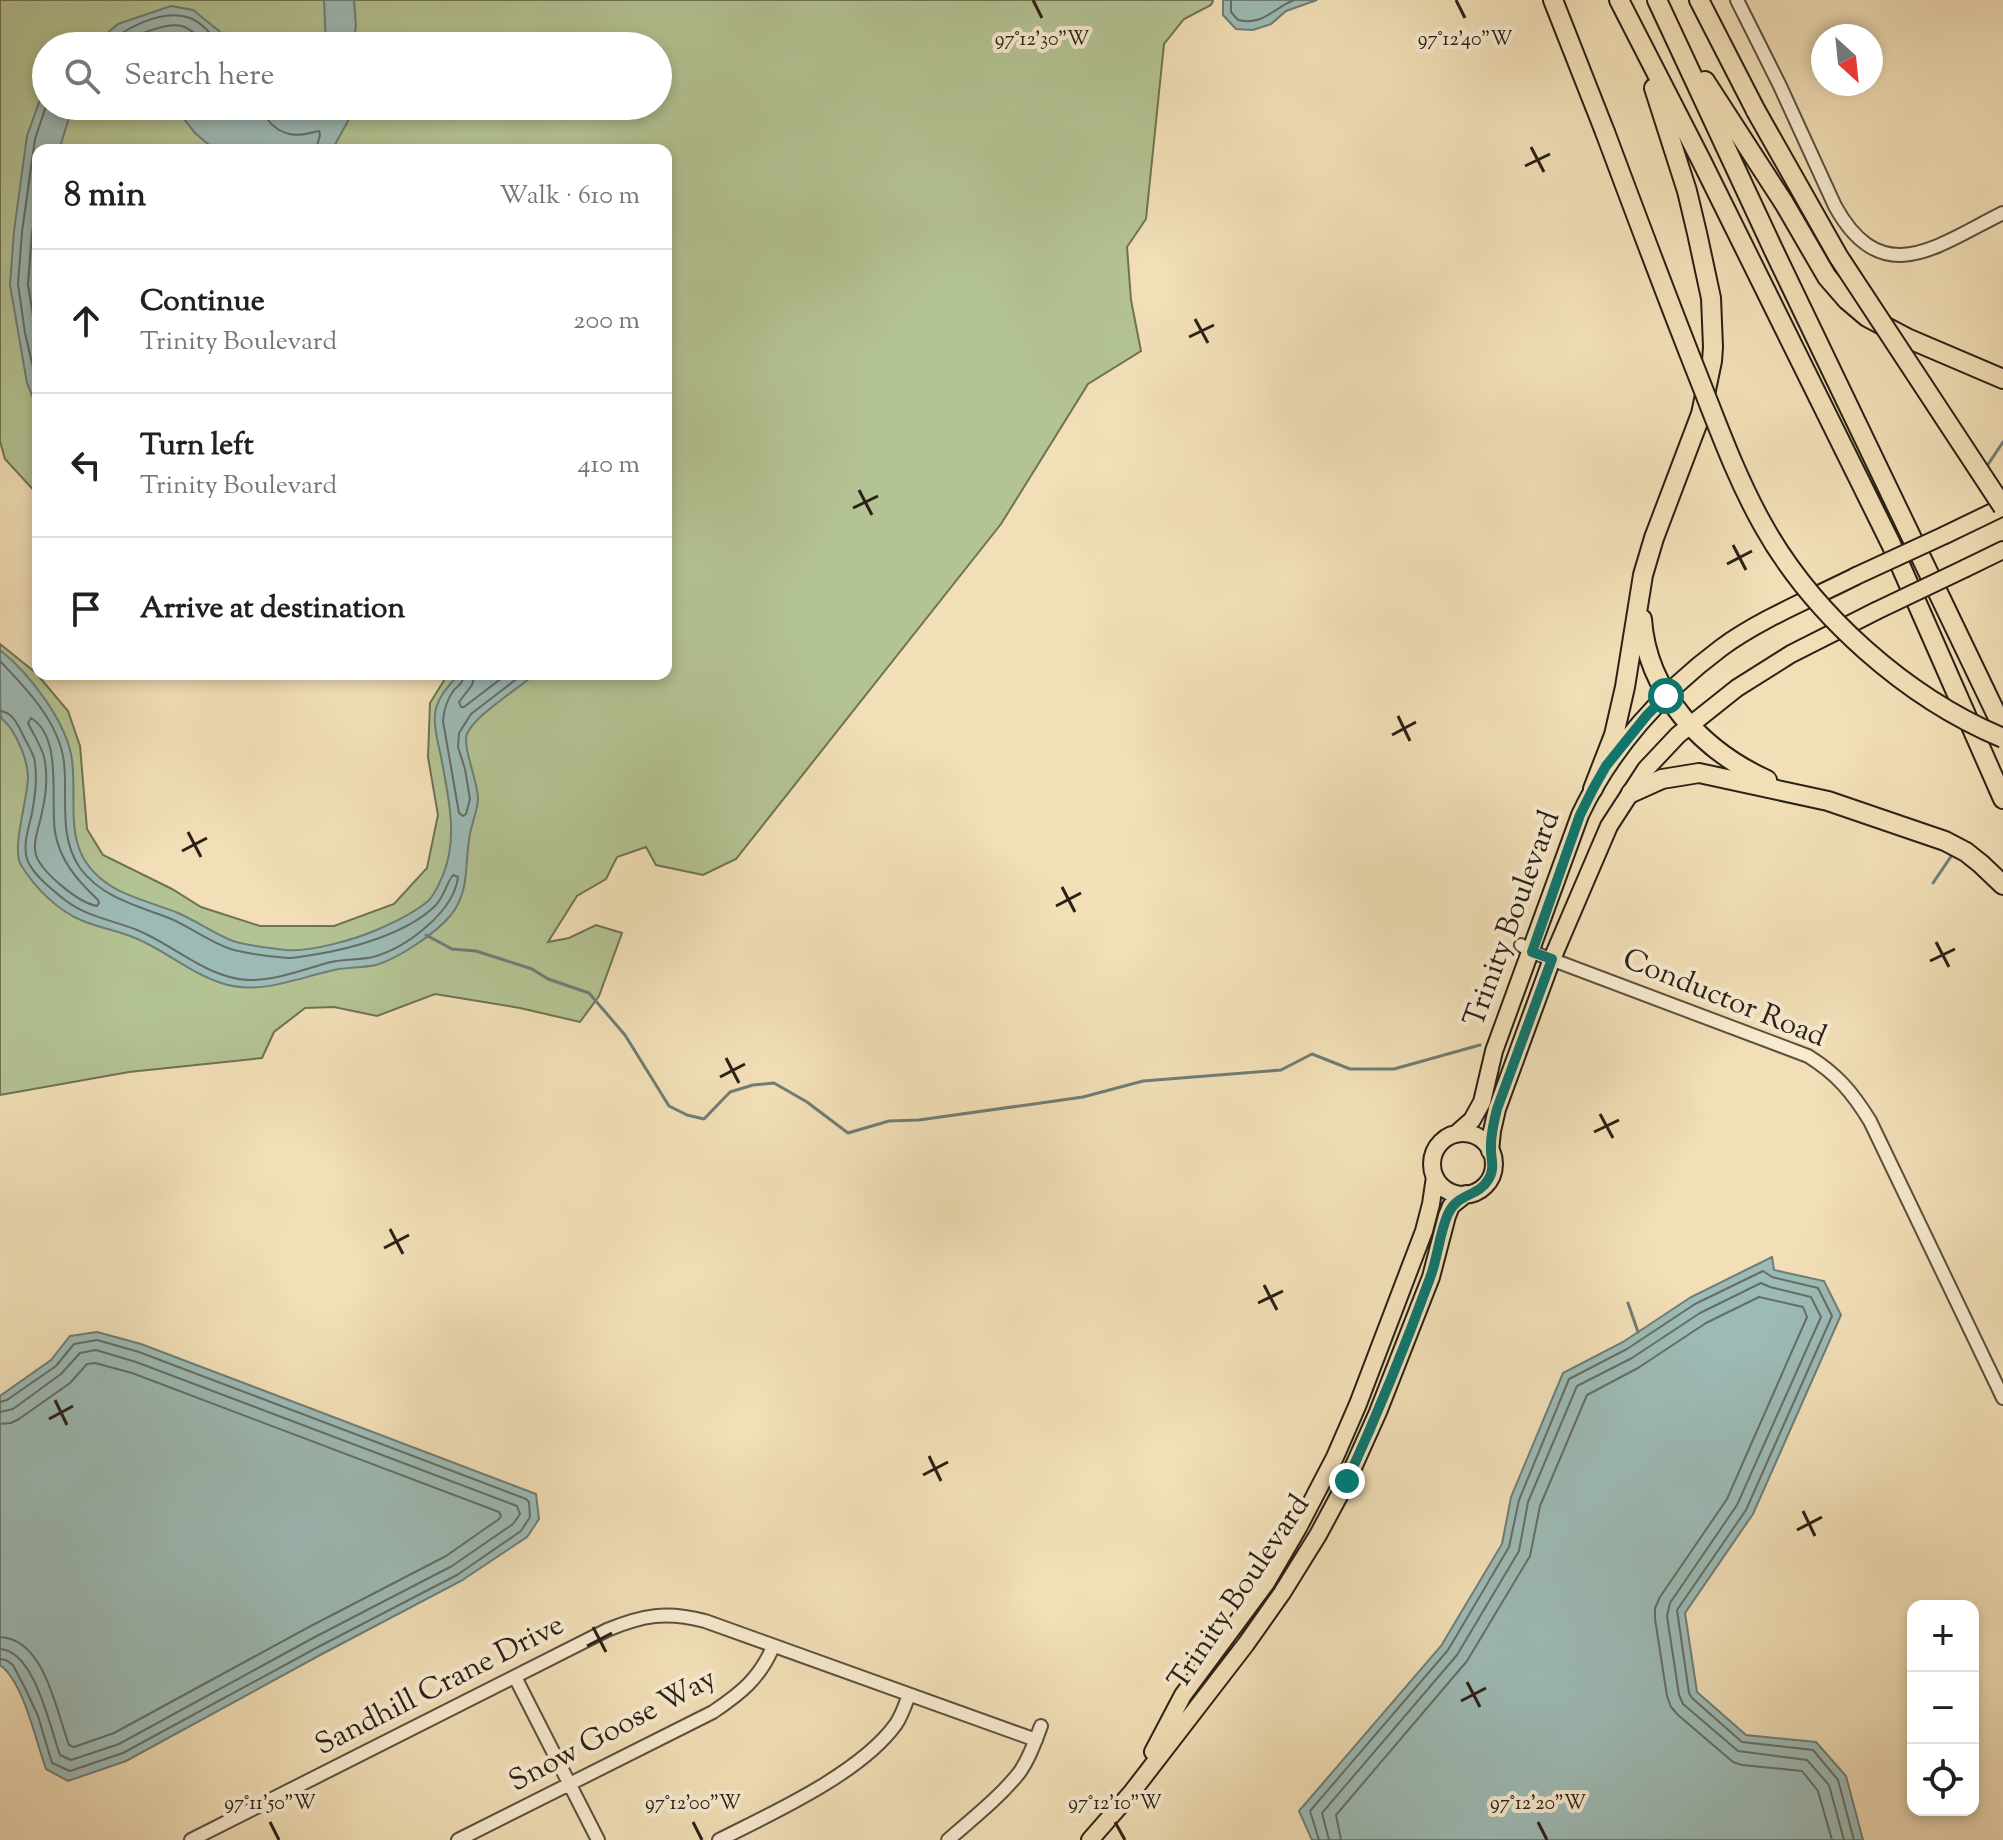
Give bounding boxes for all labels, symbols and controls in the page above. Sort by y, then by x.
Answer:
north arrow [1811,24,1883,96]
text: 97°12'30"W [995,26,1089,55]
text: 97°12'40"W [1418,26,1512,55]
search box [32,32,672,120]
icon: search [60,54,104,98]
text: Search here [124,55,274,98]
text: 8 min [64,172,146,221]
text: Walk · 610 m [499,178,640,215]
text: Continue [140,281,265,324]
icon: ahead [64,299,108,343]
text: 200 m [573,303,640,340]
text: Trinity Boulevard [140,324,337,361]
text: Turn left [140,425,254,468]
icon: left [64,443,108,487]
text: 410 m [578,447,640,484]
text: Trinity Boulevard [140,468,337,505]
icon: arrive [64,587,108,631]
text: Arrive at destination [140,588,405,631]
route start [1648,678,1684,714]
street label: Trinity Boulevard [1454,805,1572,1033]
street label: Conductor Road [1616,939,1832,1059]
route end [1329,1463,1365,1499]
street label: Trinity Boulevard [1159,1487,1321,1699]
map controls [1907,1600,1979,1816]
button: + [1907,1600,1979,1672]
street label: Sandhill Crane Drive [308,1605,572,1767]
street label: Snow Goose Way [502,1658,724,1804]
button: − [1907,1672,1979,1744]
button: locate [1907,1744,1979,1816]
text: 97°11'50"W [224,1790,316,1819]
text: 97°12'00"W [645,1790,741,1819]
text: 97°12'10"W [1068,1790,1162,1819]
text: 97°12'20"W [1490,1790,1586,1819]

